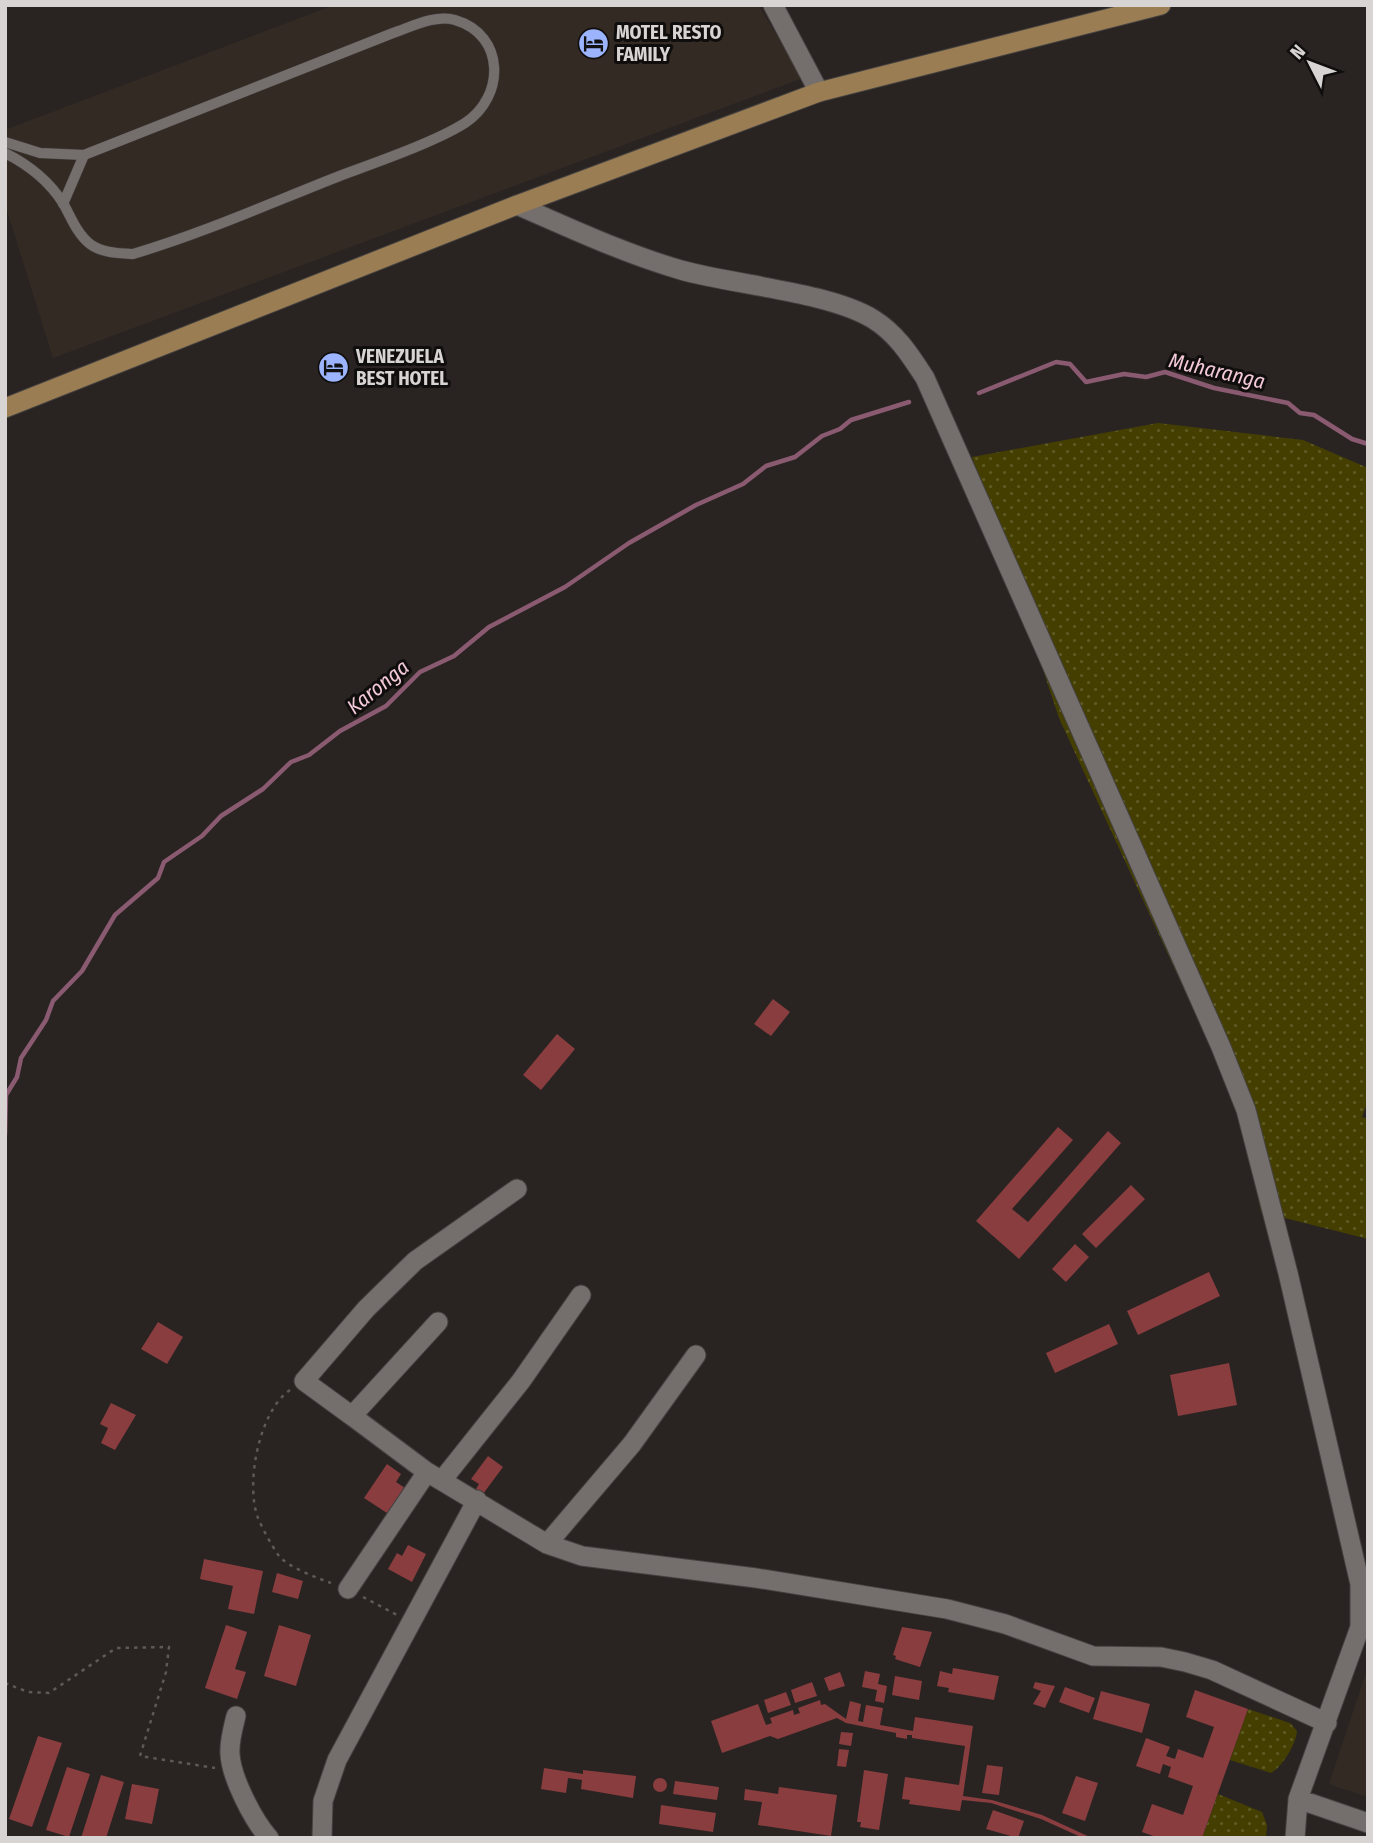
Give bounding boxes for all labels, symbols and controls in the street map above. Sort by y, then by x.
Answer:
place label: MOTEL RESTO FAMILY [616,21,721,66]
hotel icon: MOTEL RESTO FAMILY [576,26,610,60]
north arrow [1275,28,1345,98]
text: N [1285,40,1310,64]
place label: VENEZUELA BEST HOTEL [355,345,448,390]
water label: Muharanga [1166,347,1268,395]
hotel icon: VENEZUELA BEST HOTEL [316,350,350,384]
water label: Karonga [342,654,414,720]

